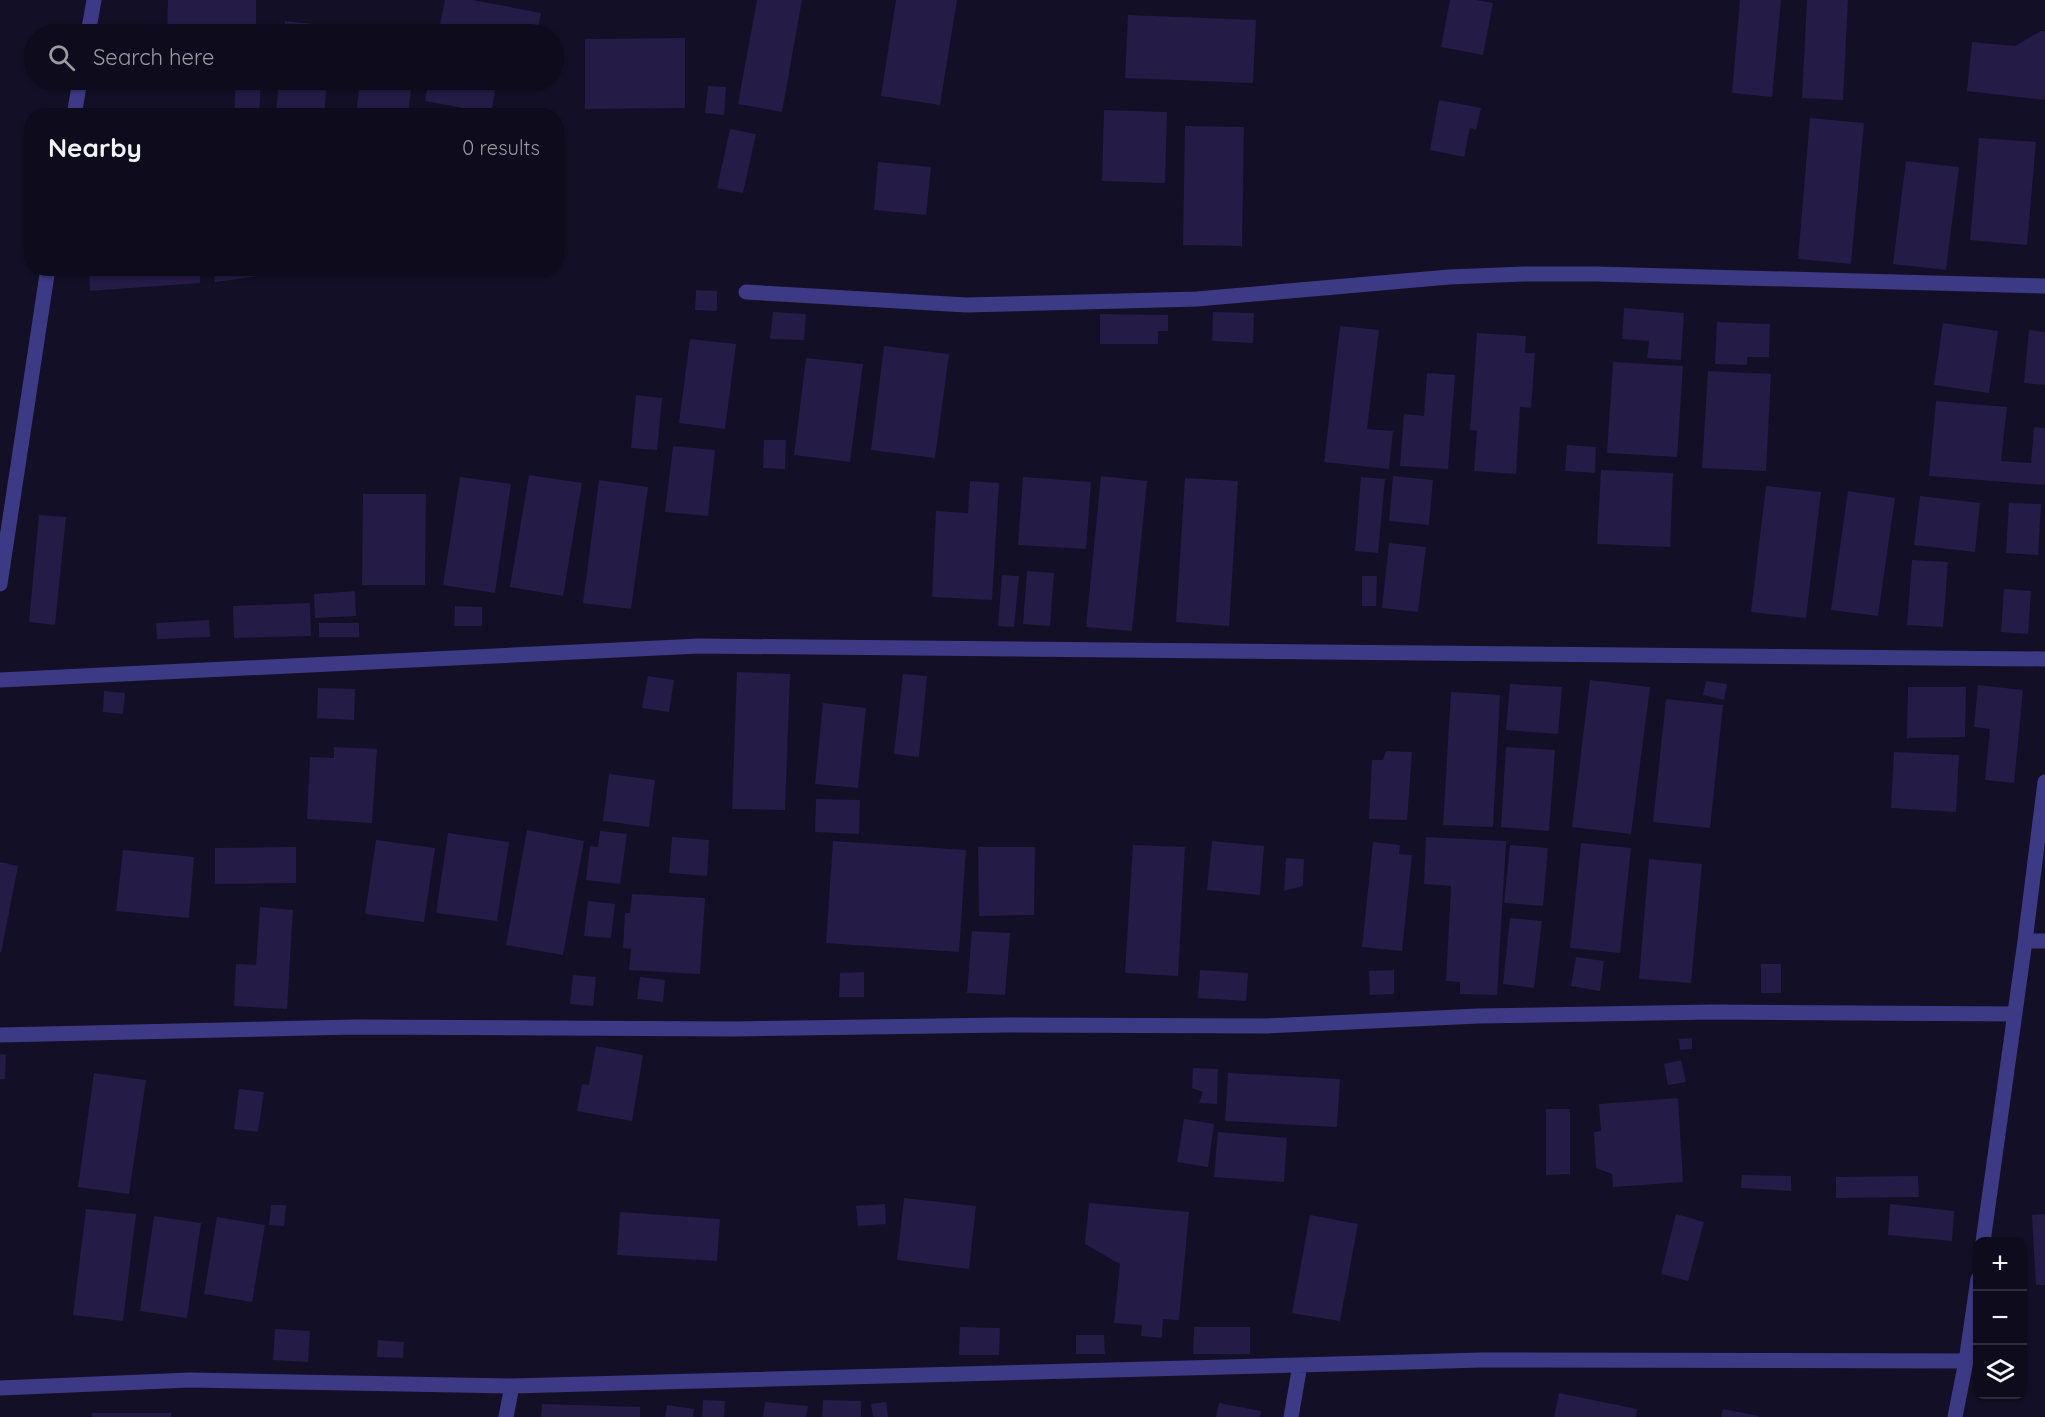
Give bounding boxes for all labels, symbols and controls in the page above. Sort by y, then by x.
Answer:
search box [24,24,564,90]
icon: search [45,41,78,74]
text: Search here [93,43,214,71]
text: Nearby [48,131,142,164]
text: 0 results [462,135,540,160]
map controls [1973,1237,2027,1399]
button: + [1973,1237,2027,1291]
button: − [1973,1291,2027,1345]
button: layers [1973,1345,2027,1399]

